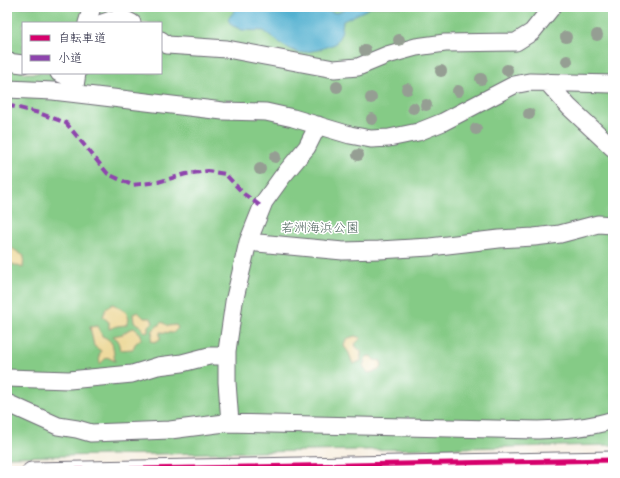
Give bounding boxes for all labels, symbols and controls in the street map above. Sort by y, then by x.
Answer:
legend [22,22,162,74]
text: 自転車道 [58,32,106,47]
text: 小道 [58,52,82,67]
park label: 若洲海浜公園 [281,221,359,237]

